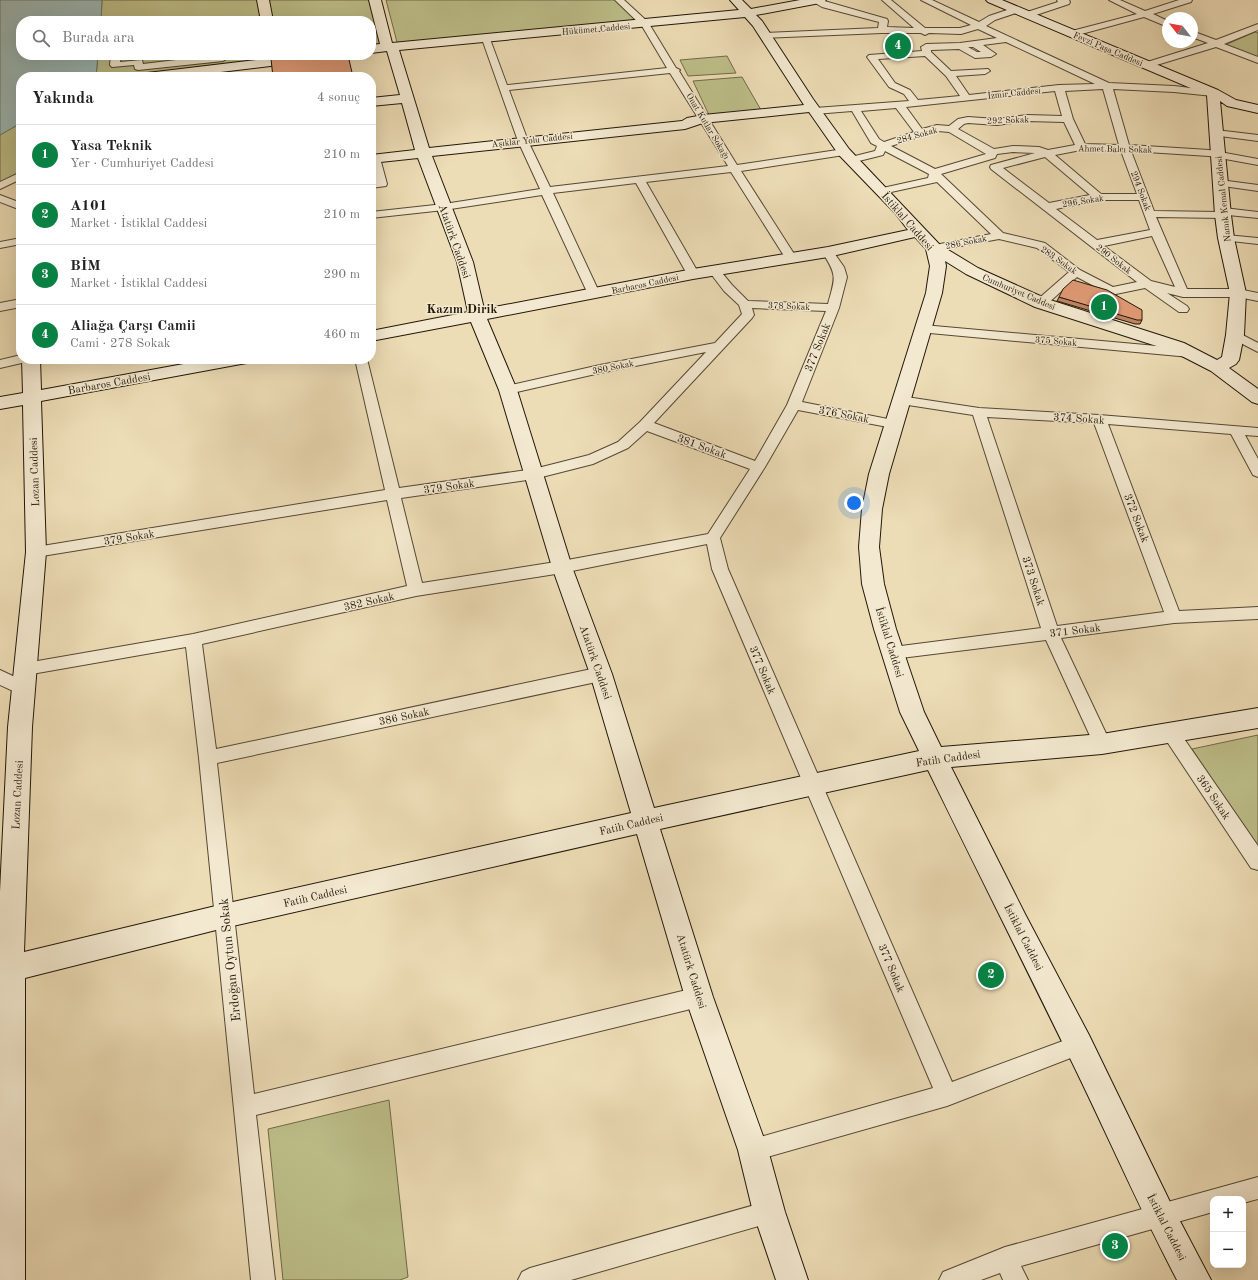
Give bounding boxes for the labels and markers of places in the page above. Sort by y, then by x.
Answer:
pin: 4 [885,31,911,61]
pin: 1 [1091,292,1117,322]
pin: 2 [978,960,1004,990]
pin: 3 [1102,1231,1128,1261]

